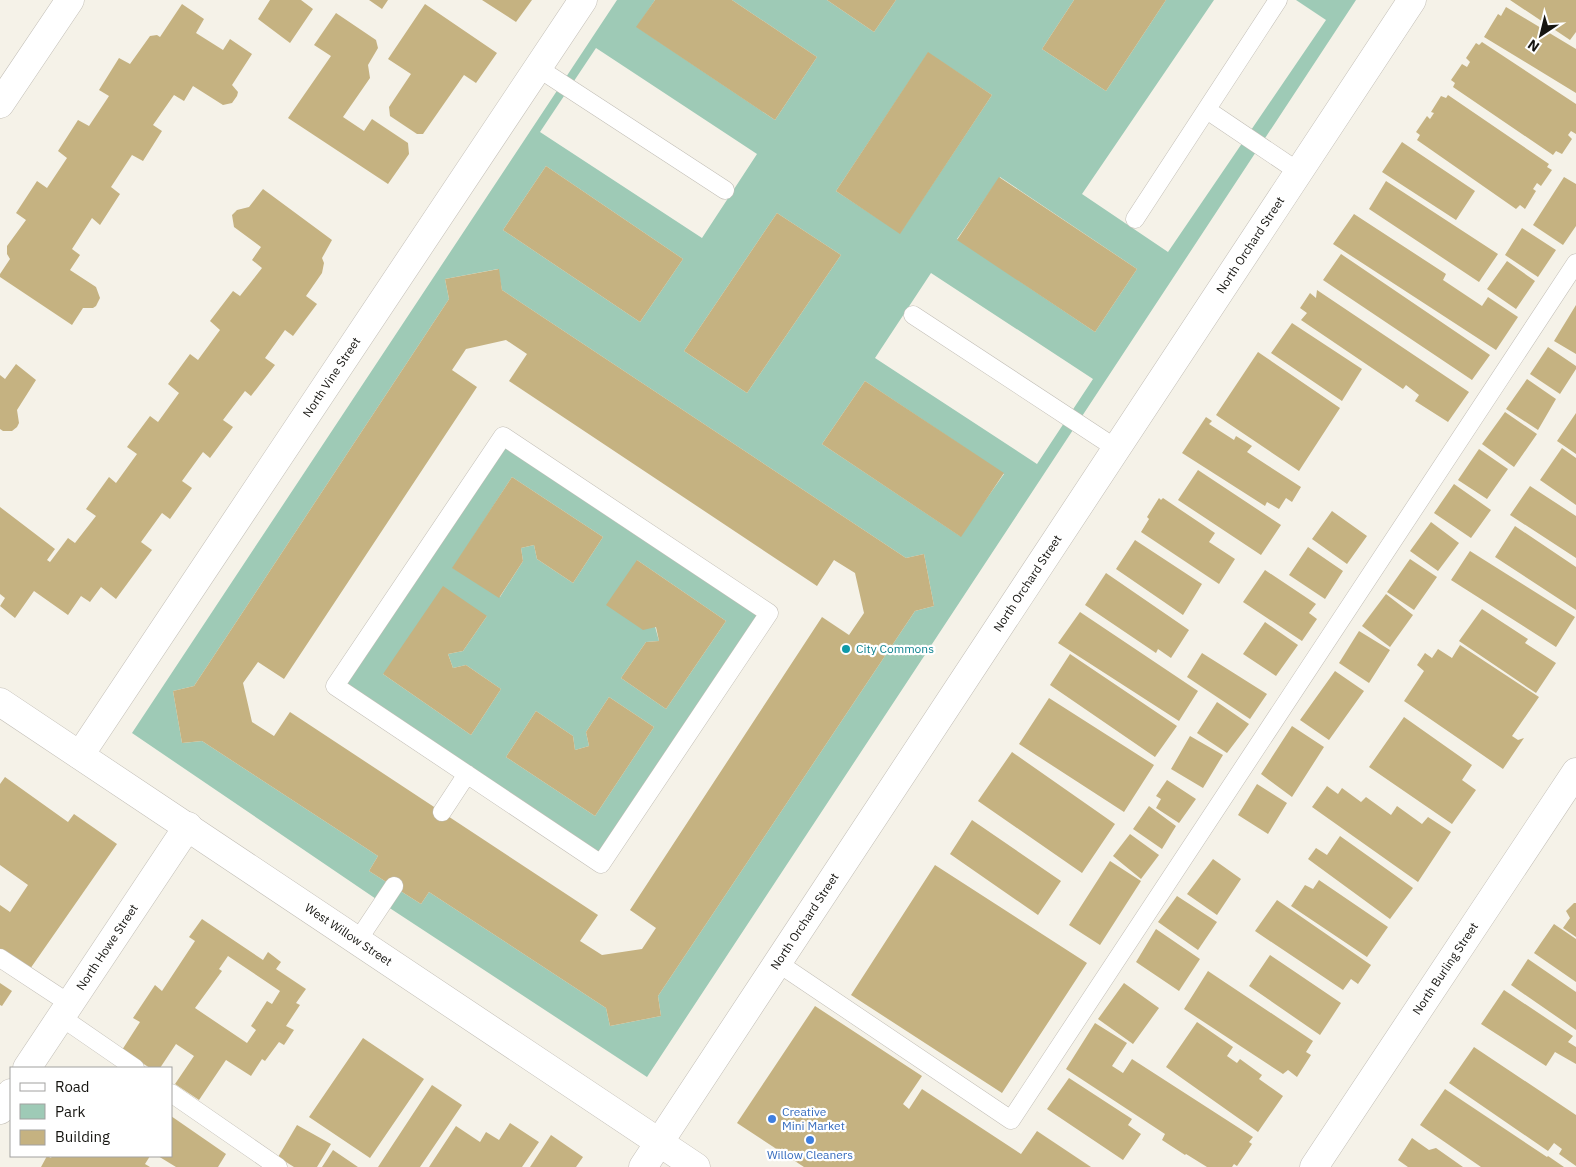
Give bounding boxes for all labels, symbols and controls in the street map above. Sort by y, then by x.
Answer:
north arrow [1516,10,1566,60]
text: N [1524,35,1543,56]
street label: North Orchard Street [1213,194,1287,296]
street label: North Vine Street [299,334,363,420]
street label: North Orchard Street [990,532,1065,634]
place label: City Commons [856,641,934,656]
marker: City Commons [840,643,852,655]
street label: North Orchard Street [767,870,842,972]
street label: West Willow Street [302,900,395,969]
street label: North Howe Street [73,901,141,993]
street label: North Burling Street [1409,919,1481,1017]
legend [10,1067,172,1157]
text: Road [55,1077,90,1096]
text: Park [55,1102,85,1121]
place label: Creative Mini Market [782,1104,845,1133]
marker: Creative Mini Market [766,1113,778,1125]
text: Building [55,1127,110,1146]
marker: Willow Cleaners [804,1134,816,1146]
place label: Willow Cleaners [767,1147,853,1162]

